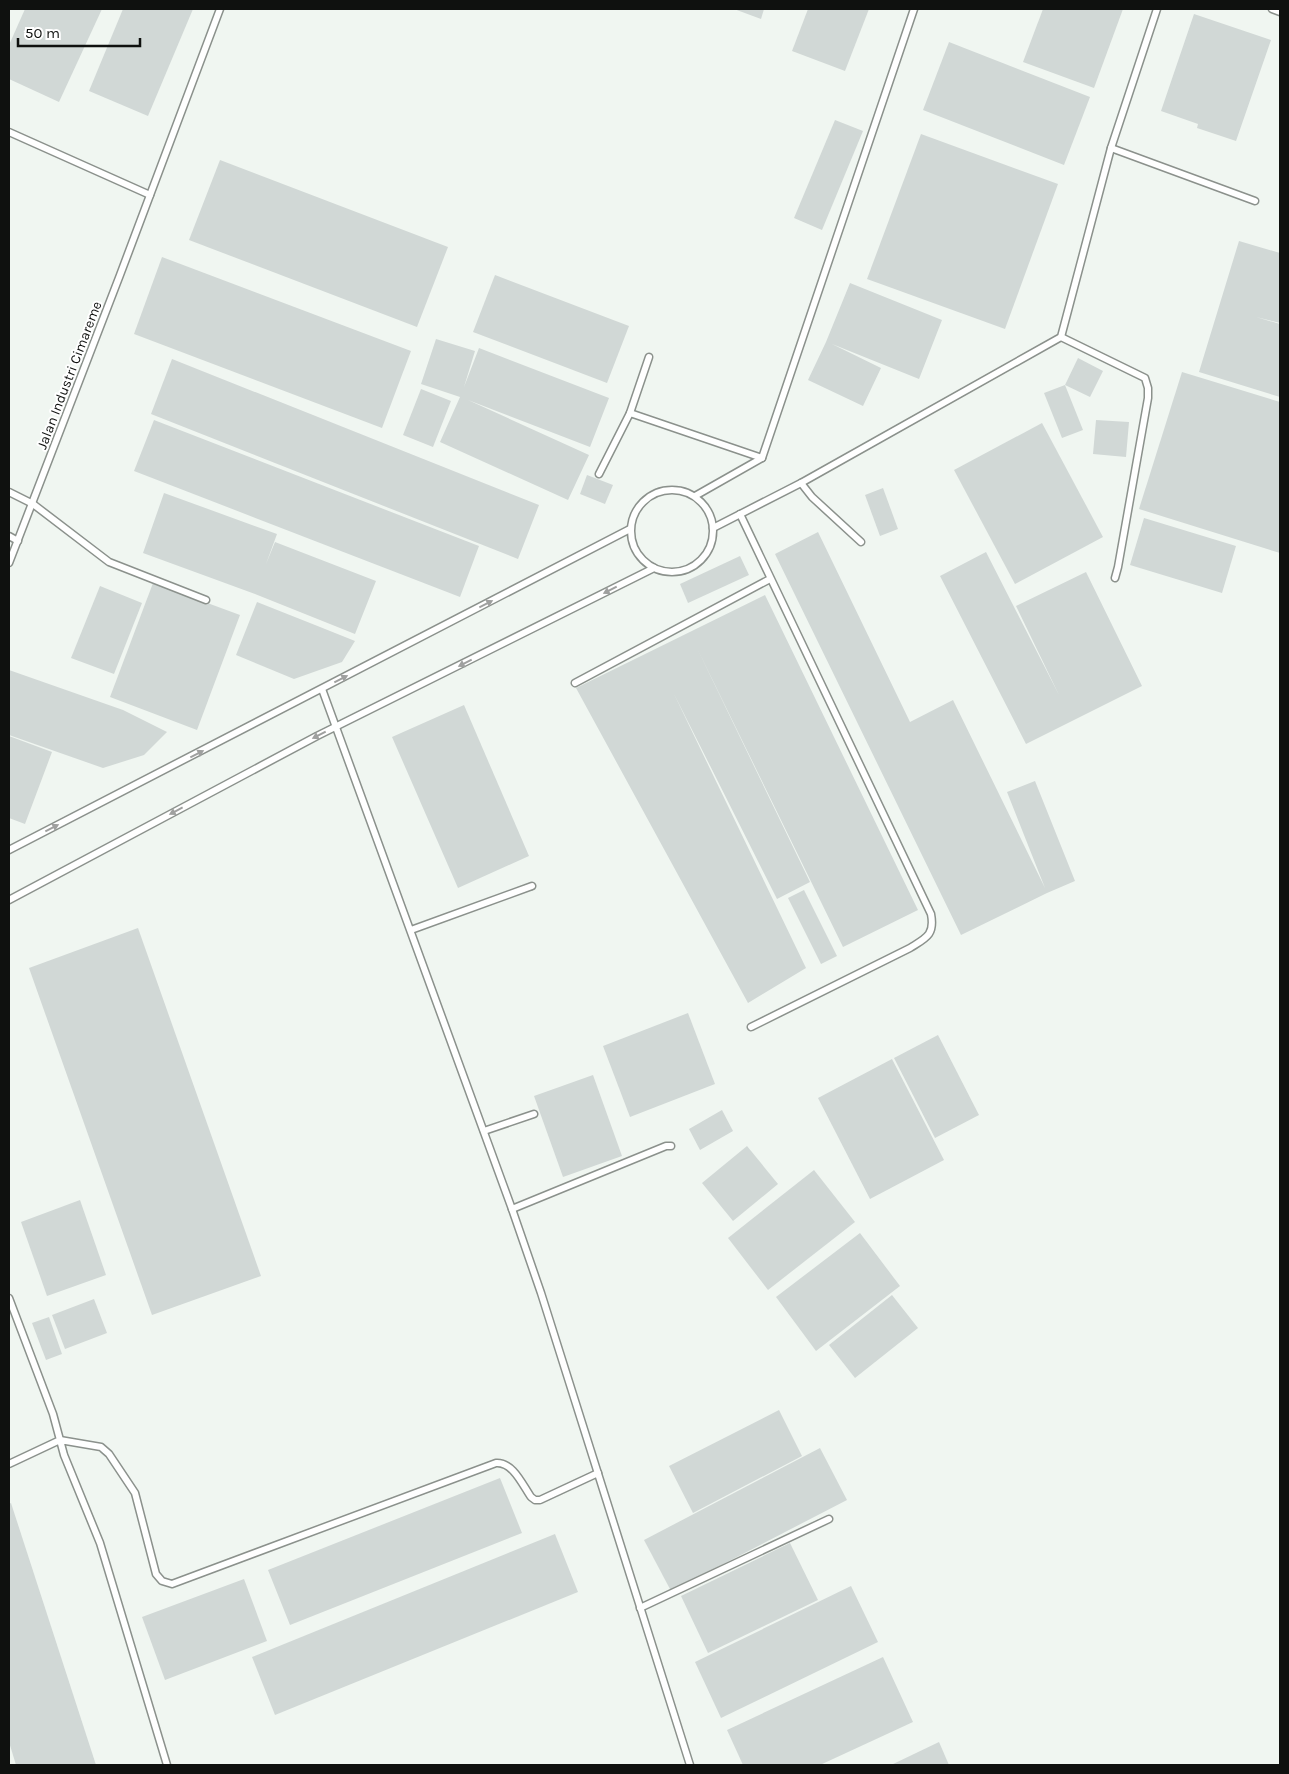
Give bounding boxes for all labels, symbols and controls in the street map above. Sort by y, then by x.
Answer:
scale bar [18,15,140,47]
text: 50 m [25,24,60,42]
street label: Jalan Industri Cimareme [33,299,106,452]
one-way arrow [603,586,617,594]
one-way arrow [478,600,493,608]
one-way arrow [457,659,472,667]
one-way arrow [334,675,349,683]
one-way arrow [312,731,326,739]
one-way arrow [190,750,204,758]
one-way arrow [168,807,183,815]
one-way arrow [45,824,59,832]

